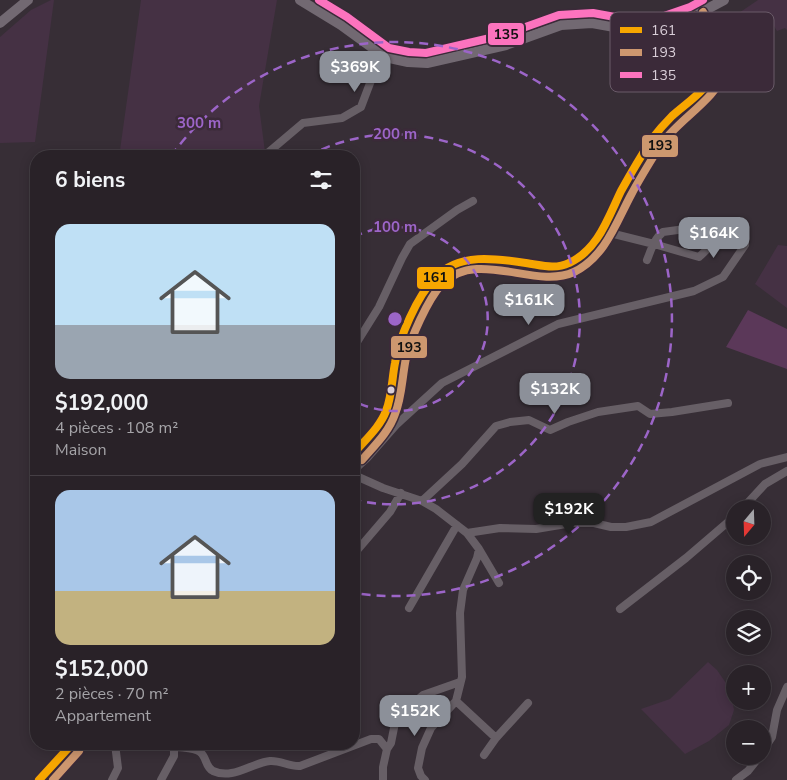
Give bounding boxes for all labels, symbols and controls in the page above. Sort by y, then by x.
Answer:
legend [610,12,774,92]
text: 161 [651,21,676,40]
line badge: 135 [487,22,525,46]
text: 135 [493,25,519,44]
text: 193 [651,43,676,62]
pin: $369K [320,51,390,93]
text: $369K [330,56,380,78]
text: 135 [651,66,676,85]
text: 300 m [177,113,221,133]
text: 200 m [373,124,417,144]
line badge: 193 [641,134,679,158]
text: 193 [647,136,673,155]
text: 6 biens [55,166,125,194]
icon: filters [307,166,335,194]
pin: $164K [679,216,749,259]
text: 100 m [373,217,417,237]
text: $164K [689,222,739,244]
icon: home [150,257,240,347]
line badge: 161 [416,266,455,290]
text: 161 [422,268,448,287]
pin: $161K [494,284,564,326]
text: $161K [504,289,554,311]
centre of rings [386,310,404,328]
line badge: 193 [390,335,428,359]
text: 193 [396,338,422,357]
pin: $132K [520,372,590,415]
text: $132K [530,378,580,400]
unlabelled marker [386,385,396,395]
text: $192,000 [55,389,148,417]
text: 4 pièces · 108 m² [55,417,178,439]
text: Maison [55,439,107,461]
pin: $192K [534,492,604,535]
text: $192K [544,498,594,520]
north arrow [726,500,771,545]
map controls [726,500,771,765]
icon: home [150,522,240,612]
button: locate [726,555,771,600]
button: layers [726,610,771,655]
text: $152,000 [55,655,148,683]
button: + [726,665,771,710]
text: 2 pièces · 70 m² [55,683,169,705]
pin: $152K [380,694,450,737]
text: $152K [390,700,440,722]
text: Appartement [55,705,151,727]
button: − [726,720,771,765]

